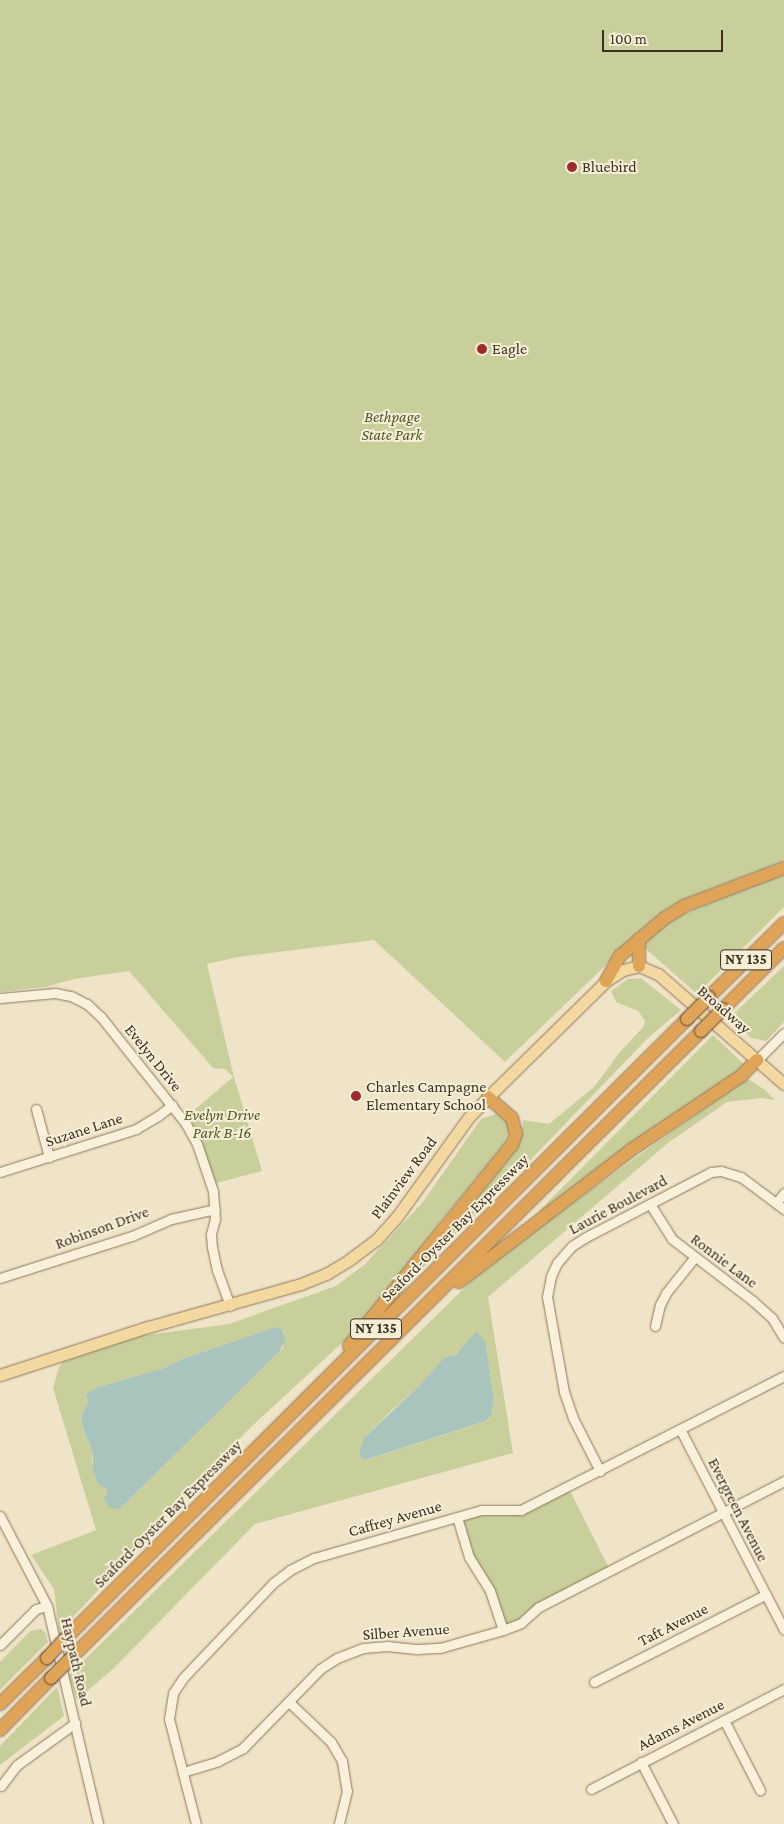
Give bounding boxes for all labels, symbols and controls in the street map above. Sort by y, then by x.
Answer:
scale bar [604,20,725,52]
text: 100 m [610,31,647,47]
place label: Bluebird [582,157,637,177]
marker: Bluebird [566,161,578,173]
place label: Eagle [492,339,527,359]
marker: Eagle [476,343,488,355]
park label: Bethpage State Park [361,407,423,445]
road number: NY 135 [720,948,772,972]
street label: Broadway [693,982,755,1038]
street label: Evelyn Drive [120,1021,186,1095]
place label: Charles Campagne Elementary School [366,1077,486,1115]
marker: Charles Campagne Elementary School [350,1090,362,1102]
park label: Evelyn Drive Park B-16 [184,1105,260,1143]
street label: Suzane Lane [43,1109,125,1151]
street label: Plainview Road [367,1133,441,1223]
street label: Seaford-Oyster Bay Expressway [377,1150,533,1306]
street label: Laurie Boulevard [566,1171,670,1239]
street label: Robinson Drive [53,1202,151,1254]
street label: Ronnie Lane [687,1230,761,1292]
road number: NY 135 [350,1316,402,1342]
street label: Seaford-Oyster Bay Expressway [90,1436,246,1592]
street label: Evergreen Avenue [704,1455,772,1565]
street label: Caffrey Avenue [346,1497,444,1541]
street label: Taft Avenue [635,1599,711,1651]
street label: Haypath Road [56,1616,96,1708]
street label: Silber Avenue [362,1619,450,1645]
street label: Adams Avenue [635,1695,727,1755]

